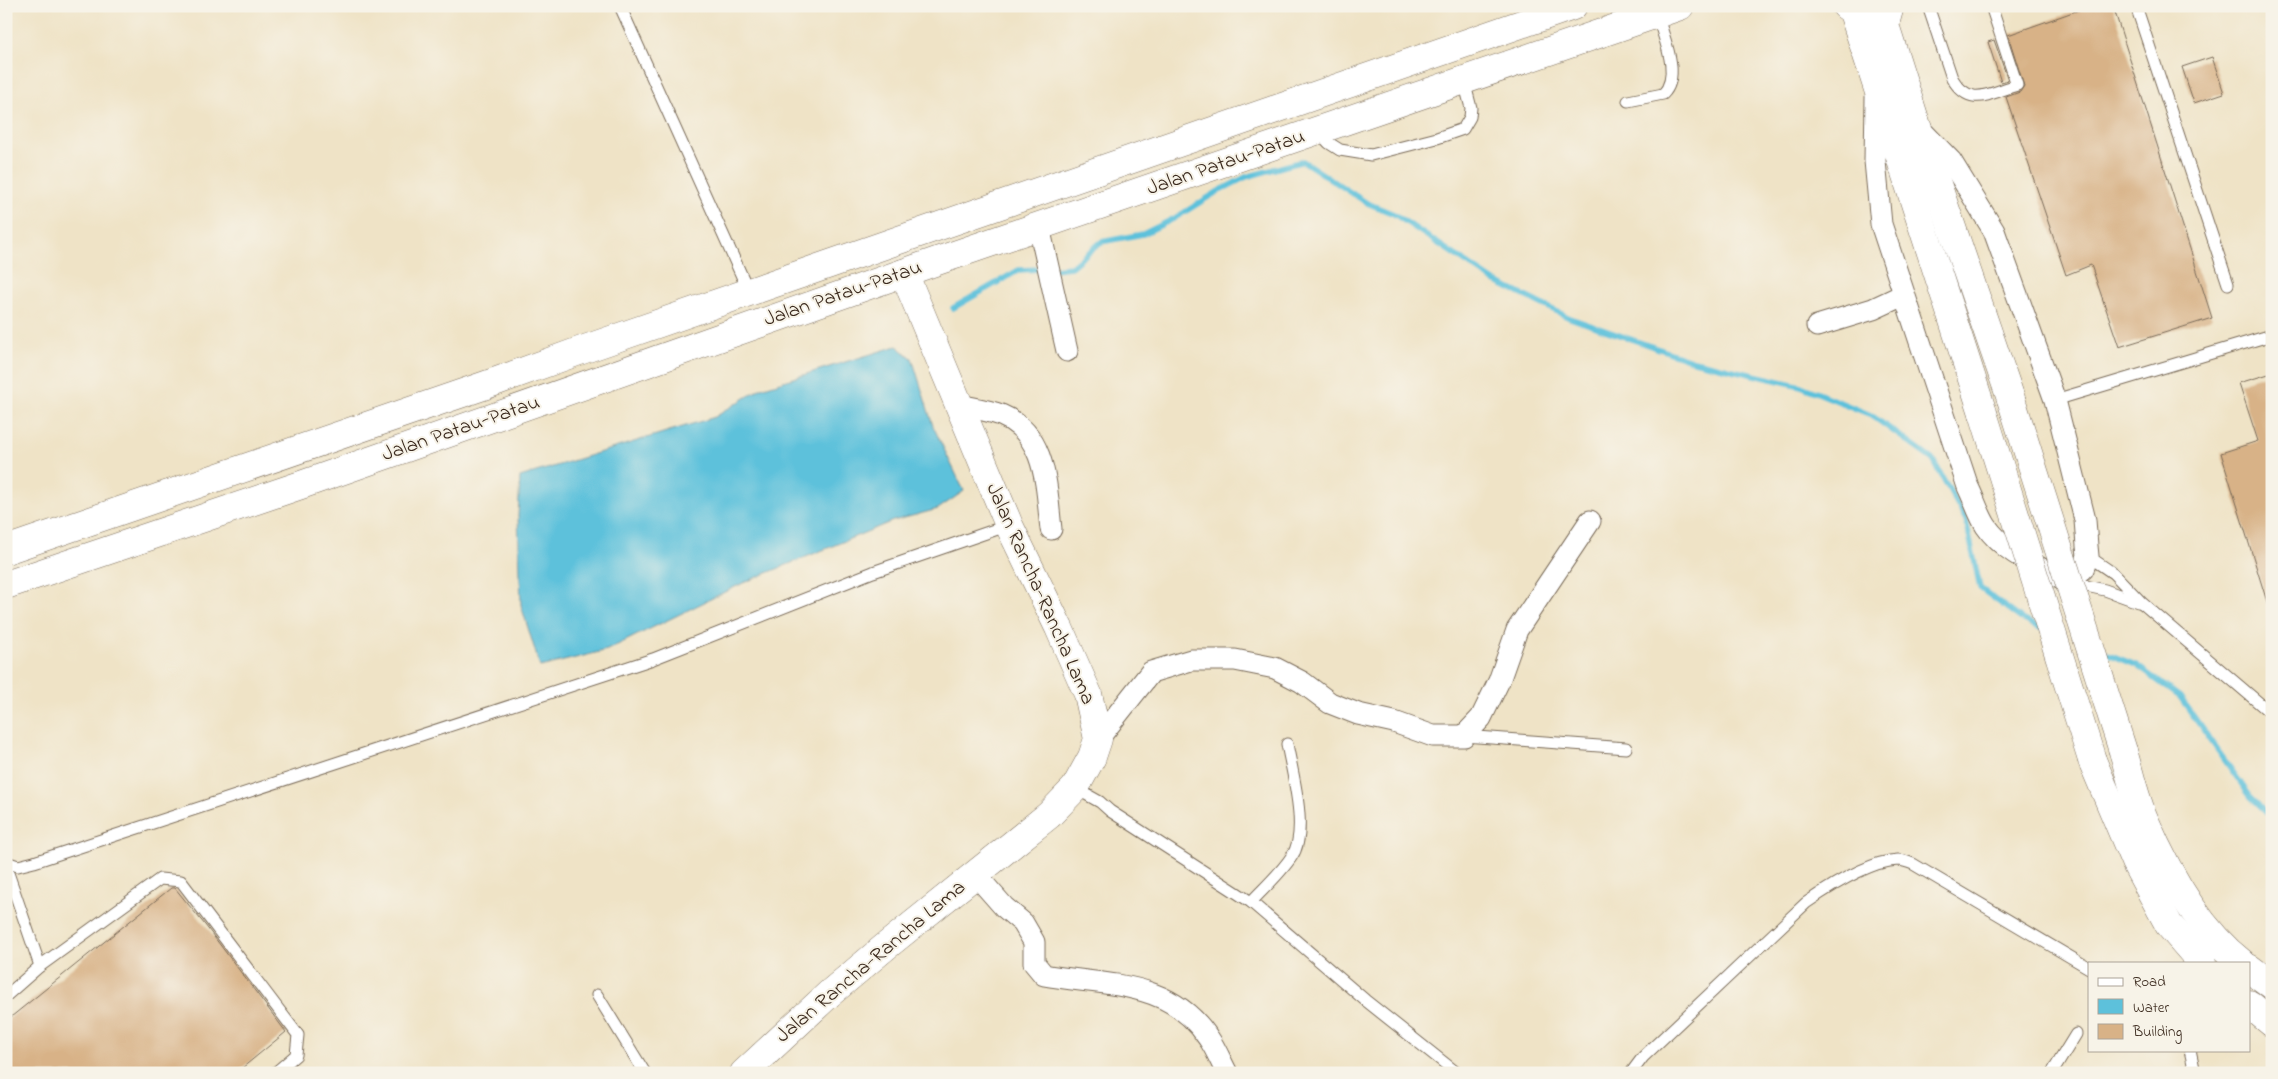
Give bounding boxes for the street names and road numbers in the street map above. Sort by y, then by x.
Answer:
street label: Jalan Patau-Patau [1143,122,1309,204]
street label: Jalan Patau-Patau [760,253,926,335]
street label: Jalan Patau-Patau [378,388,544,470]
street label: Jalan Rancha-Rancha Lama [978,478,1102,710]
street label: Jalan Rancha-Rancha Lama [769,873,973,1051]

